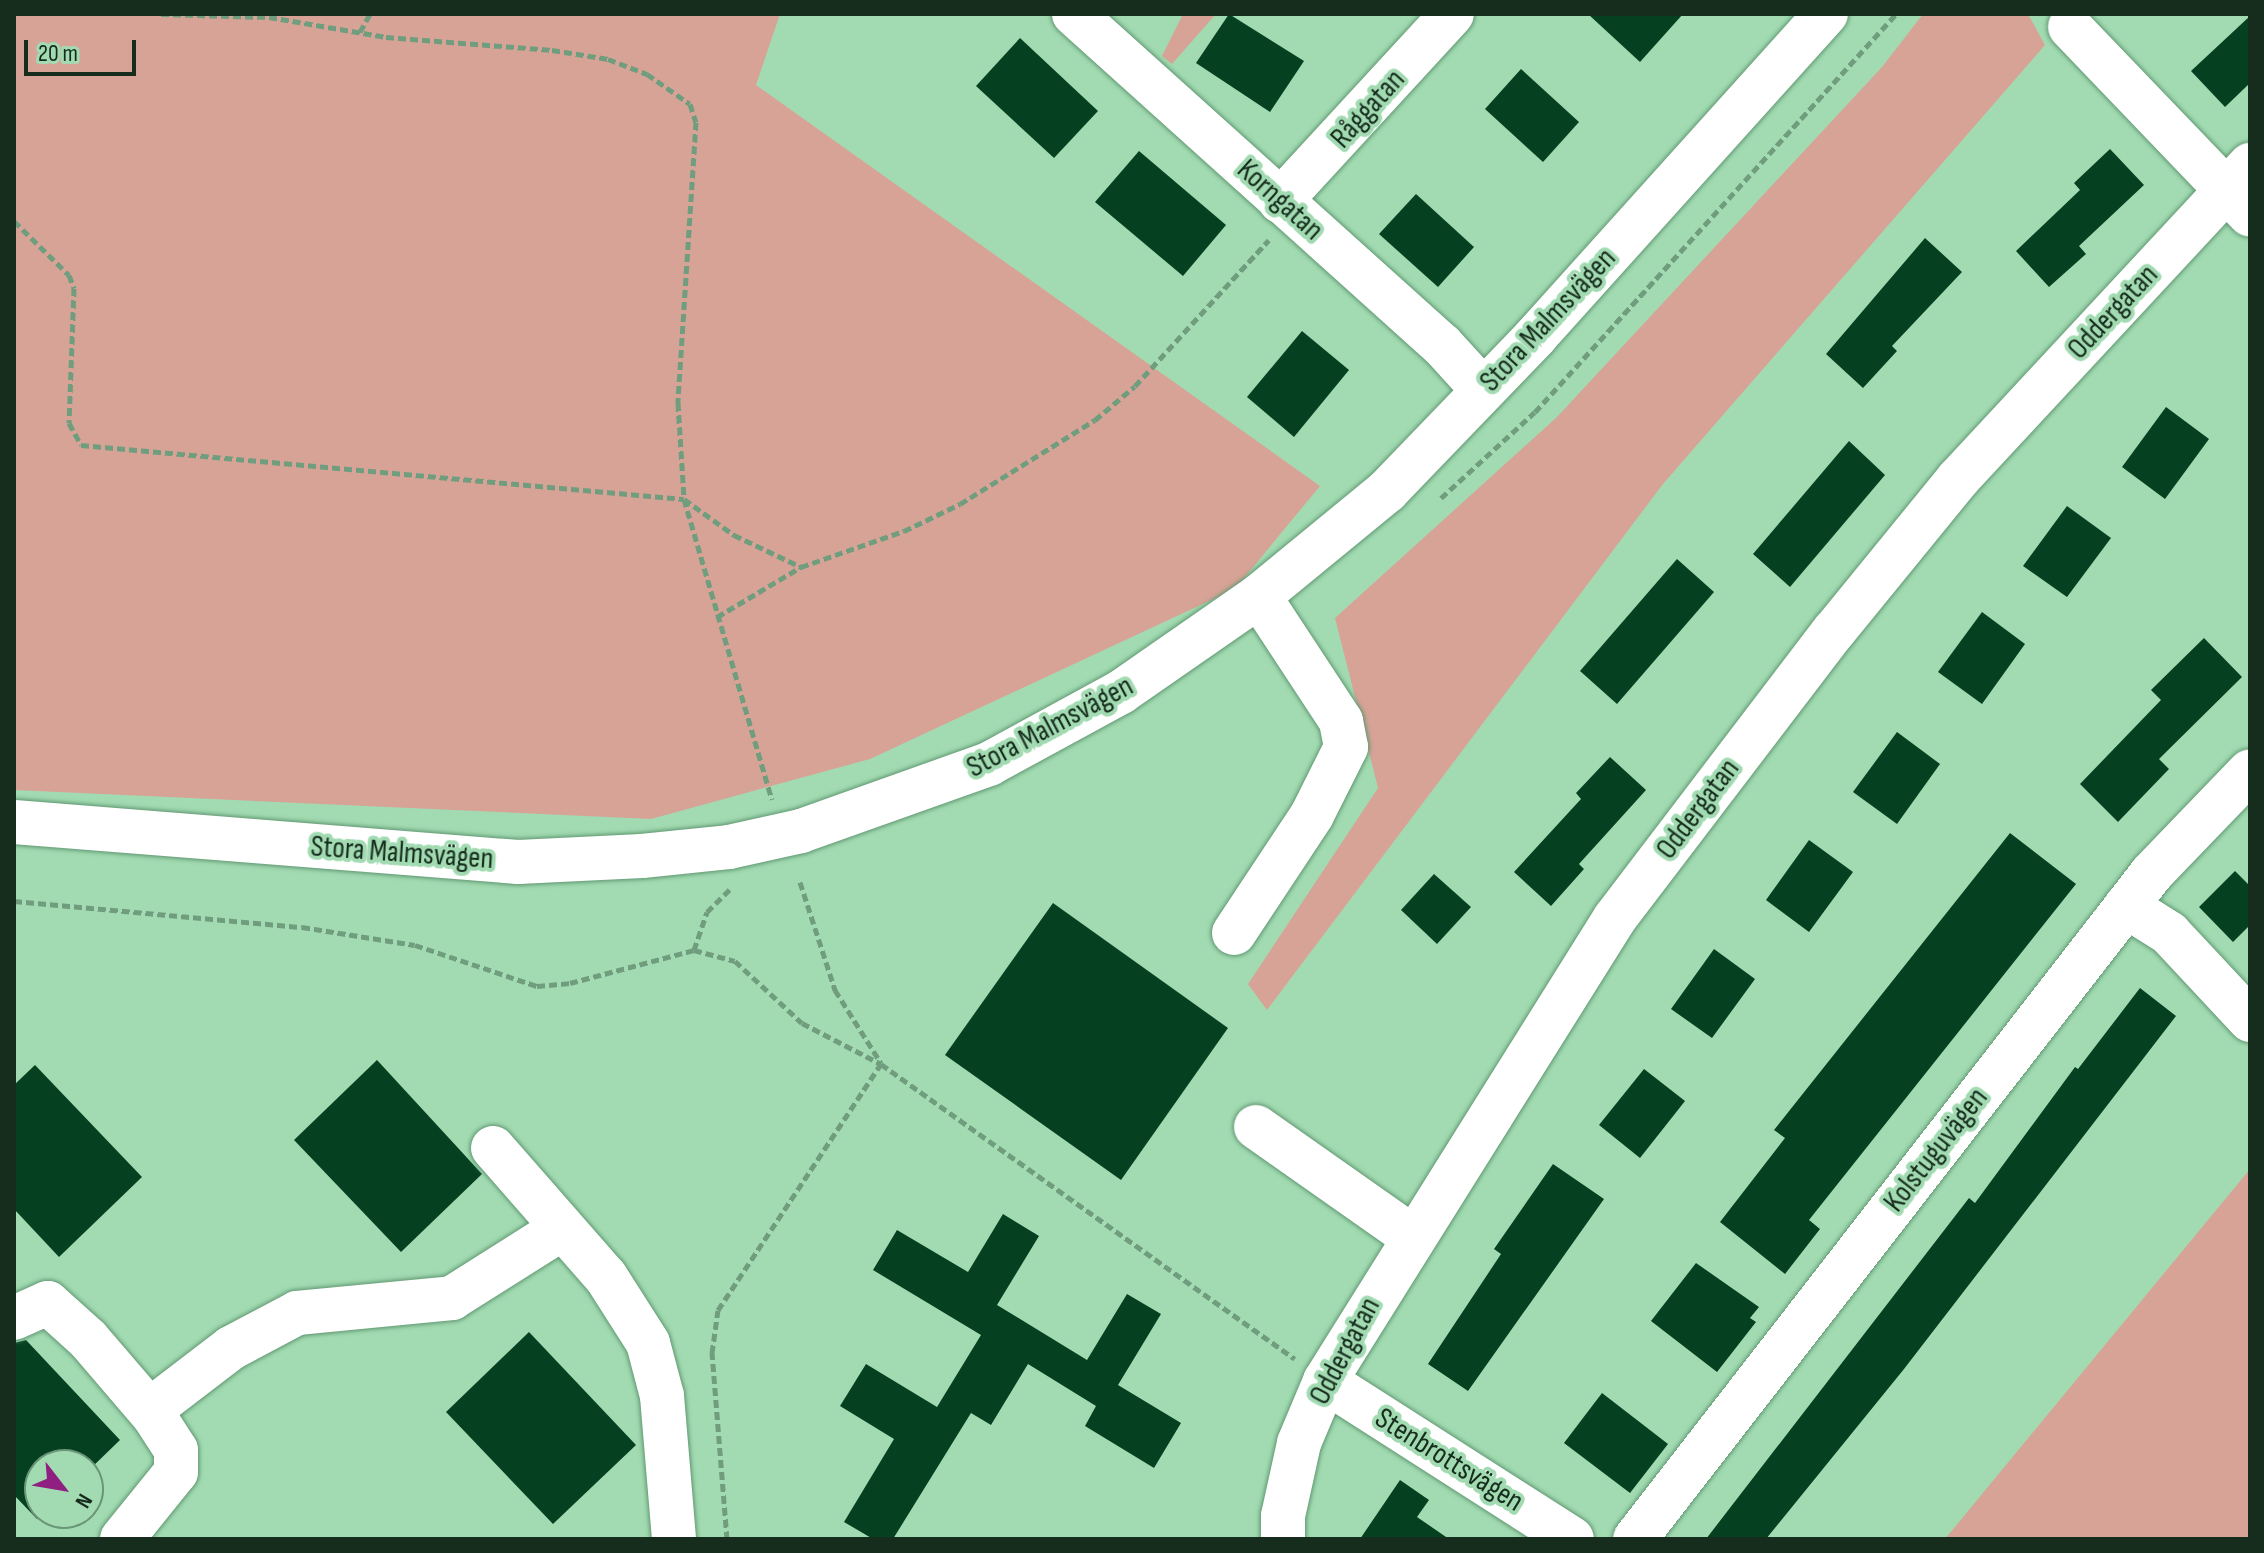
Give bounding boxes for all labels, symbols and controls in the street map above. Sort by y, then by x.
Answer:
scale bar [28,24,140,74]
text: 20 m [38,39,78,68]
street label: Råggatan [1323,62,1413,156]
street label: Korngatan [1230,152,1330,248]
street label: Stora Malmsvägen [1472,241,1624,399]
street label: Oddergatan [2060,257,2166,367]
street label: Stora Malmsvägen [961,668,1139,786]
street label: Oddergatan [1649,752,1747,866]
street label: Stora Malmsvägen [309,829,495,877]
street label: Kolstuguvägen [1876,1081,1996,1219]
street label: Oddergatan [1302,1291,1388,1411]
street label: Stenbrottsvägen [1368,1400,1530,1520]
north arrow [24,1449,104,1529]
text: N [69,1489,98,1513]

